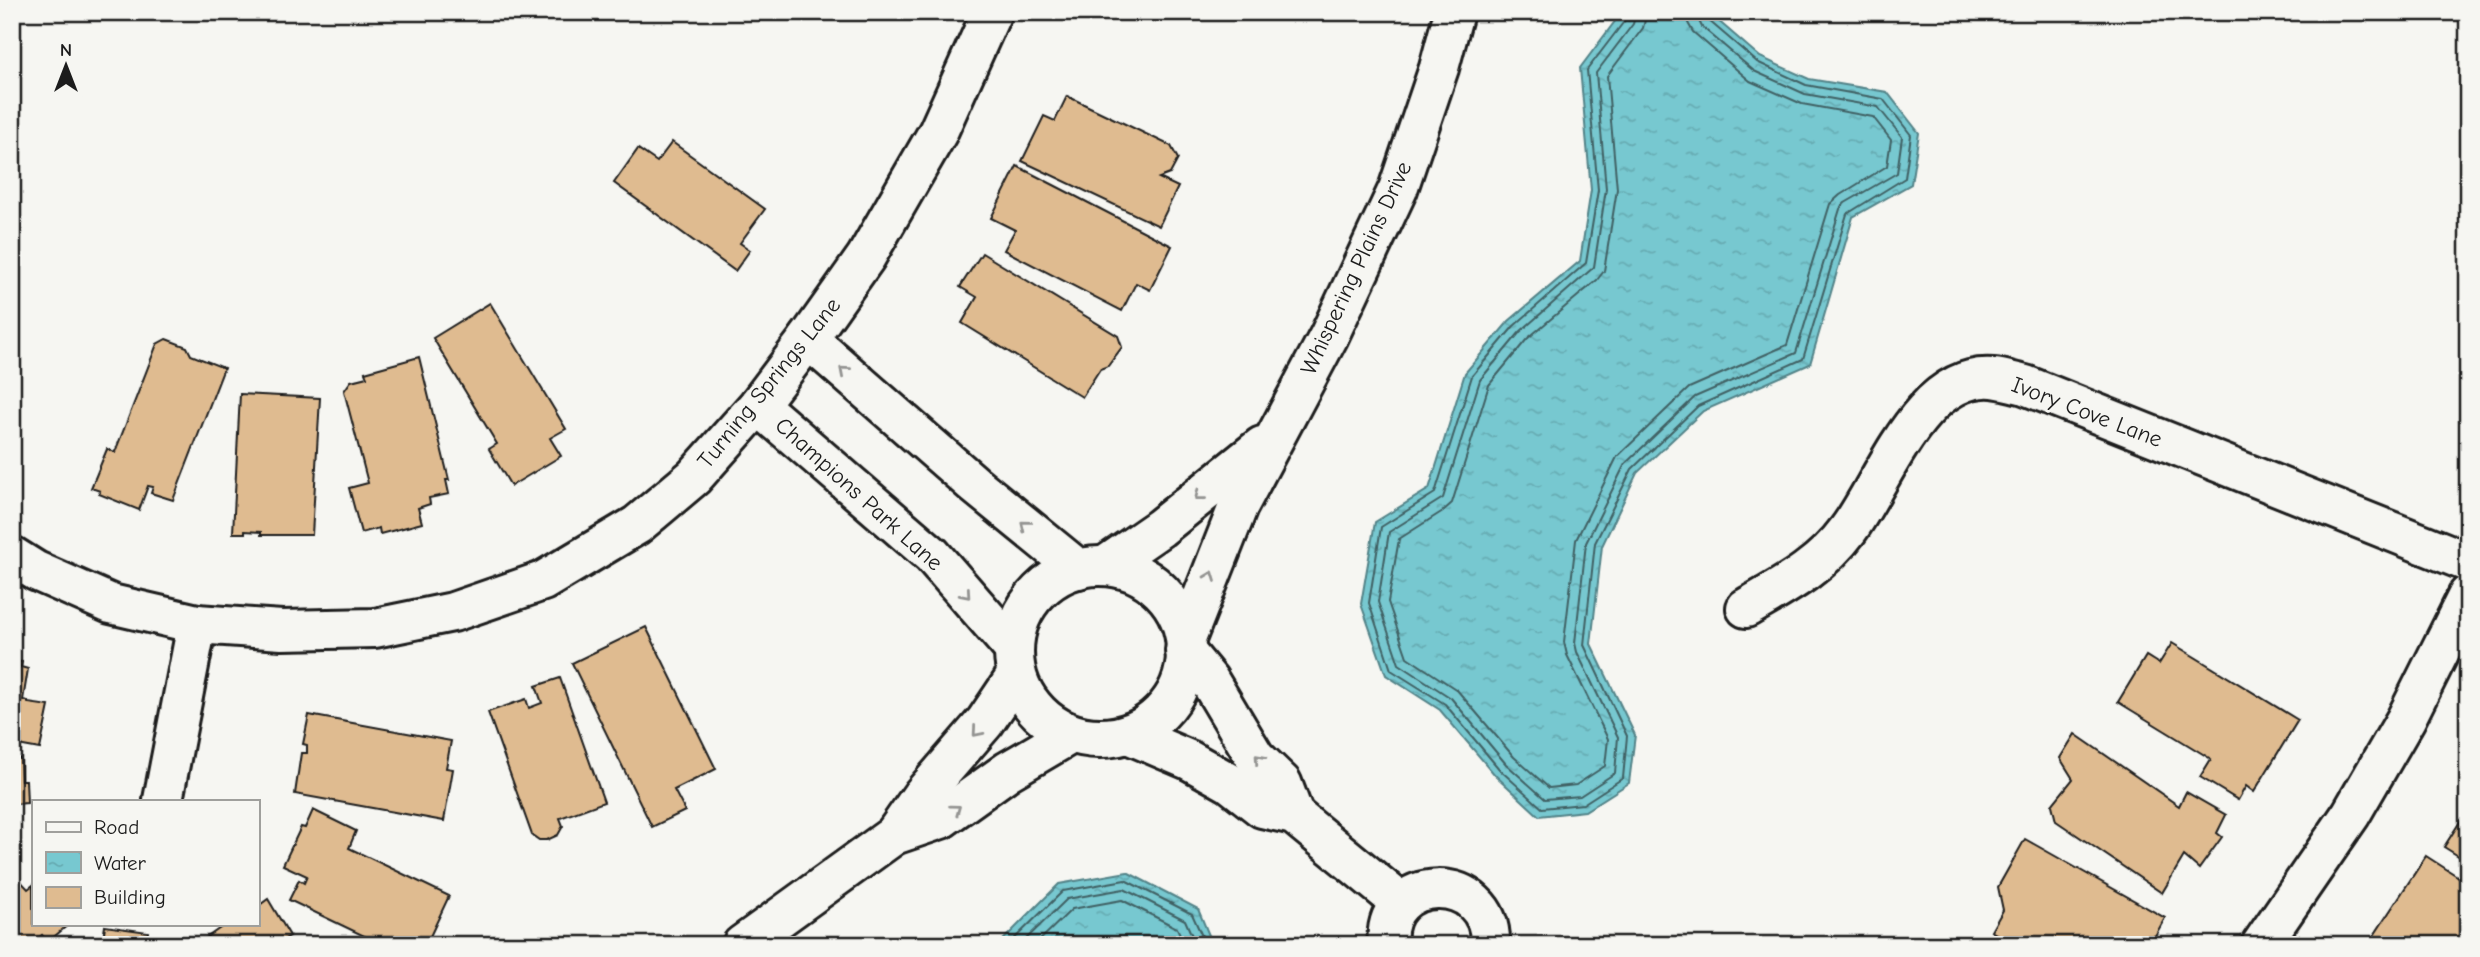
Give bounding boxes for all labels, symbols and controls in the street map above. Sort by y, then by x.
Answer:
north arrow [32,32,102,102]
text: N [60,39,72,61]
street label: Whispering Plains Drive [1295,157,1417,379]
street label: Turning Springs Lane [692,292,846,474]
one-way arrow [840,367,853,379]
street label: Ivory Cove Lane [2008,371,2166,453]
street label: Champions Park Lane [770,412,948,576]
one-way arrow [1195,488,1208,500]
one-way arrow [1020,521,1032,534]
one-way arrow [1202,570,1216,582]
one-way arrow [958,586,970,599]
one-way arrow [973,724,985,737]
one-way arrow [1254,754,1267,767]
legend [32,800,259,926]
one-way arrow [948,805,961,817]
text: Road [94,815,139,839]
text: Water [94,851,147,875]
text: Building [94,885,166,909]

